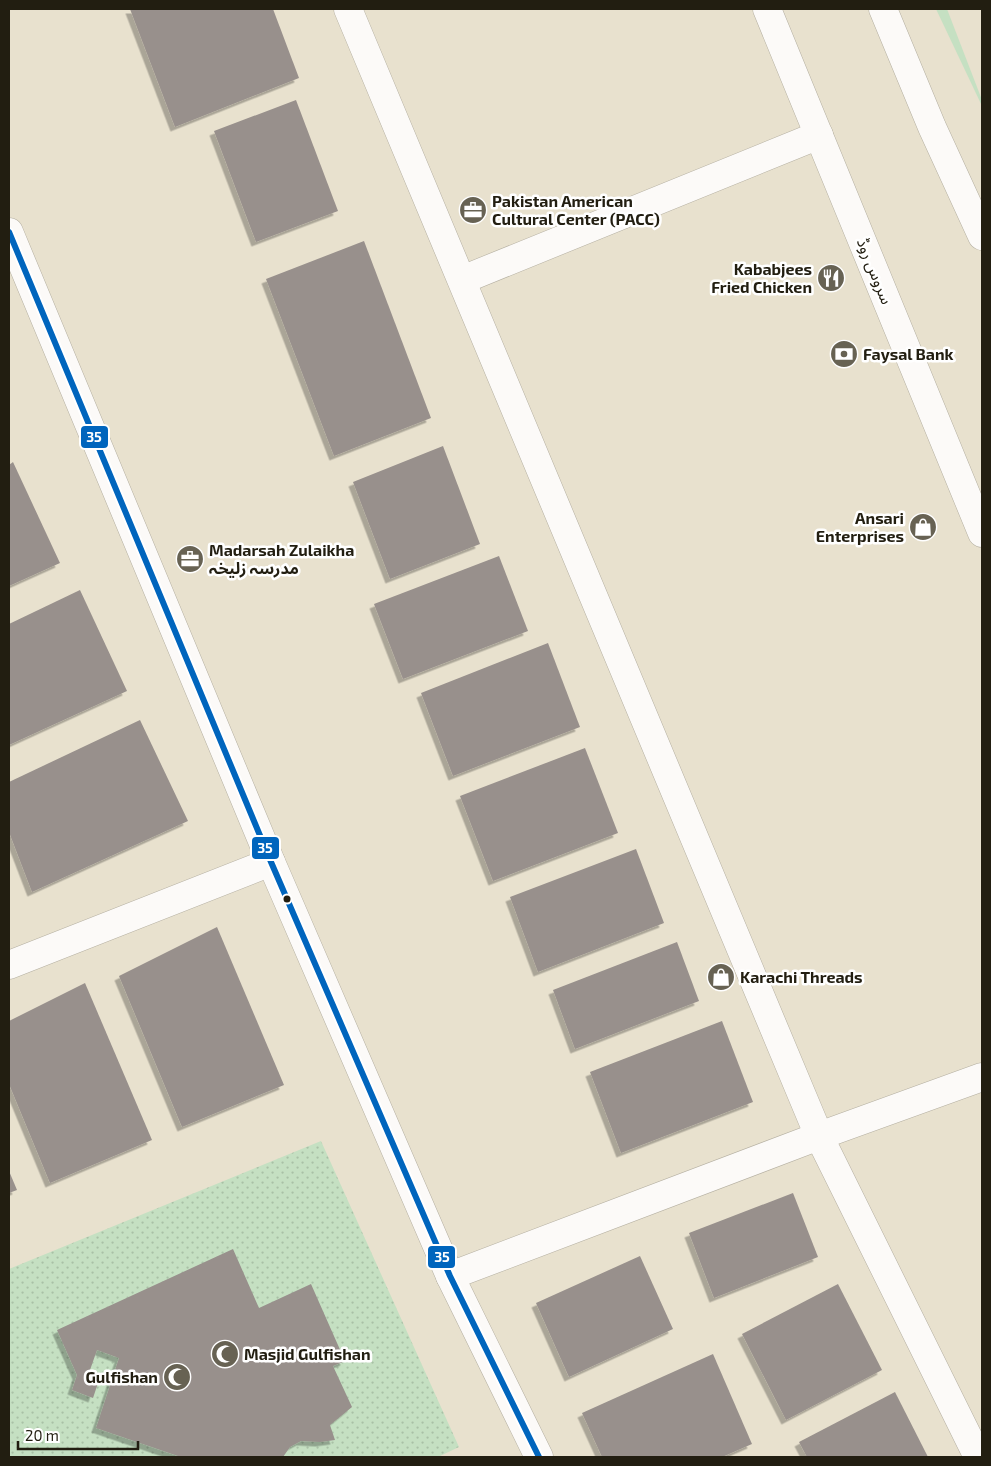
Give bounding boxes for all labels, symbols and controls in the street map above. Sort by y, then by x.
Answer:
place label: Pakistan American Cultural Center (PACC) [492,191,660,228]
office icon: Pakistan American Cultural Center (PACC) [458,195,488,225]
street label: سروس روڈ [853,235,897,307]
place label: Kababjees Fried Chicken [711,259,812,296]
restaurant icon: Kababjees Fried Chicken [816,263,846,293]
bank icon: Faysal Bank [829,339,859,369]
place label: Faysal Bank [863,344,954,364]
line badge: 35 [80,425,109,449]
text: 35 [86,428,102,445]
place label: Ansari Enterprises [816,508,904,545]
shop icon: Ansari Enterprises [908,512,938,542]
place label: Madarsah Zulaikha مدرسہ زلیخہ [209,540,354,578]
office icon: Madarsah Zulaikha مدرسہ زلیخہ [175,544,205,574]
line badge: 35 [251,836,280,860]
text: 35 [257,839,273,856]
unlabelled marker [282,894,292,904]
shop icon: Karachi Threads [706,962,736,992]
place label: Karachi Threads [740,967,863,986]
line badge: 35 [427,1245,456,1269]
text: 35 [434,1248,450,1265]
mosque icon: Masjid Gulfishan [210,1339,240,1369]
place label: Masjid Gulfishan [244,1344,371,1363]
mosque icon: Gulfishan [162,1362,192,1392]
place label: Gulfishan [86,1367,158,1386]
scale bar [18,1418,138,1450]
text: 20 m [25,1426,59,1444]

